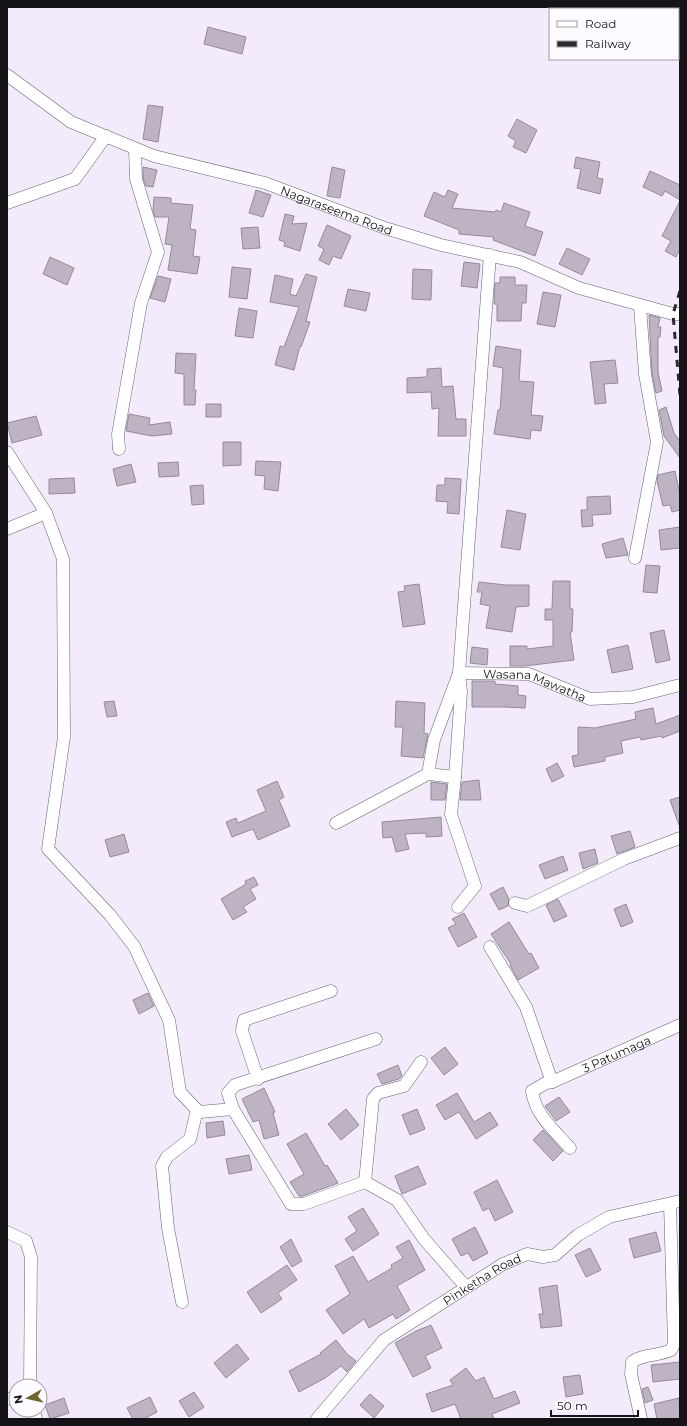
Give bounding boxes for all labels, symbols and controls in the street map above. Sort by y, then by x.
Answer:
legend [549,8,679,60]
text: Road [585,16,616,31]
text: Railway [585,36,631,51]
street label: Nagaraseema Road [279,182,395,237]
street label: Wasana Mawatha [483,666,588,704]
street label: 3 Patumaga [579,1032,653,1075]
street label: Pinketha Road [440,1250,523,1308]
north arrow [8,1378,48,1418]
scale bar [551,1392,638,1418]
text: N [11,1394,26,1405]
text: 50 m [557,1398,588,1413]

